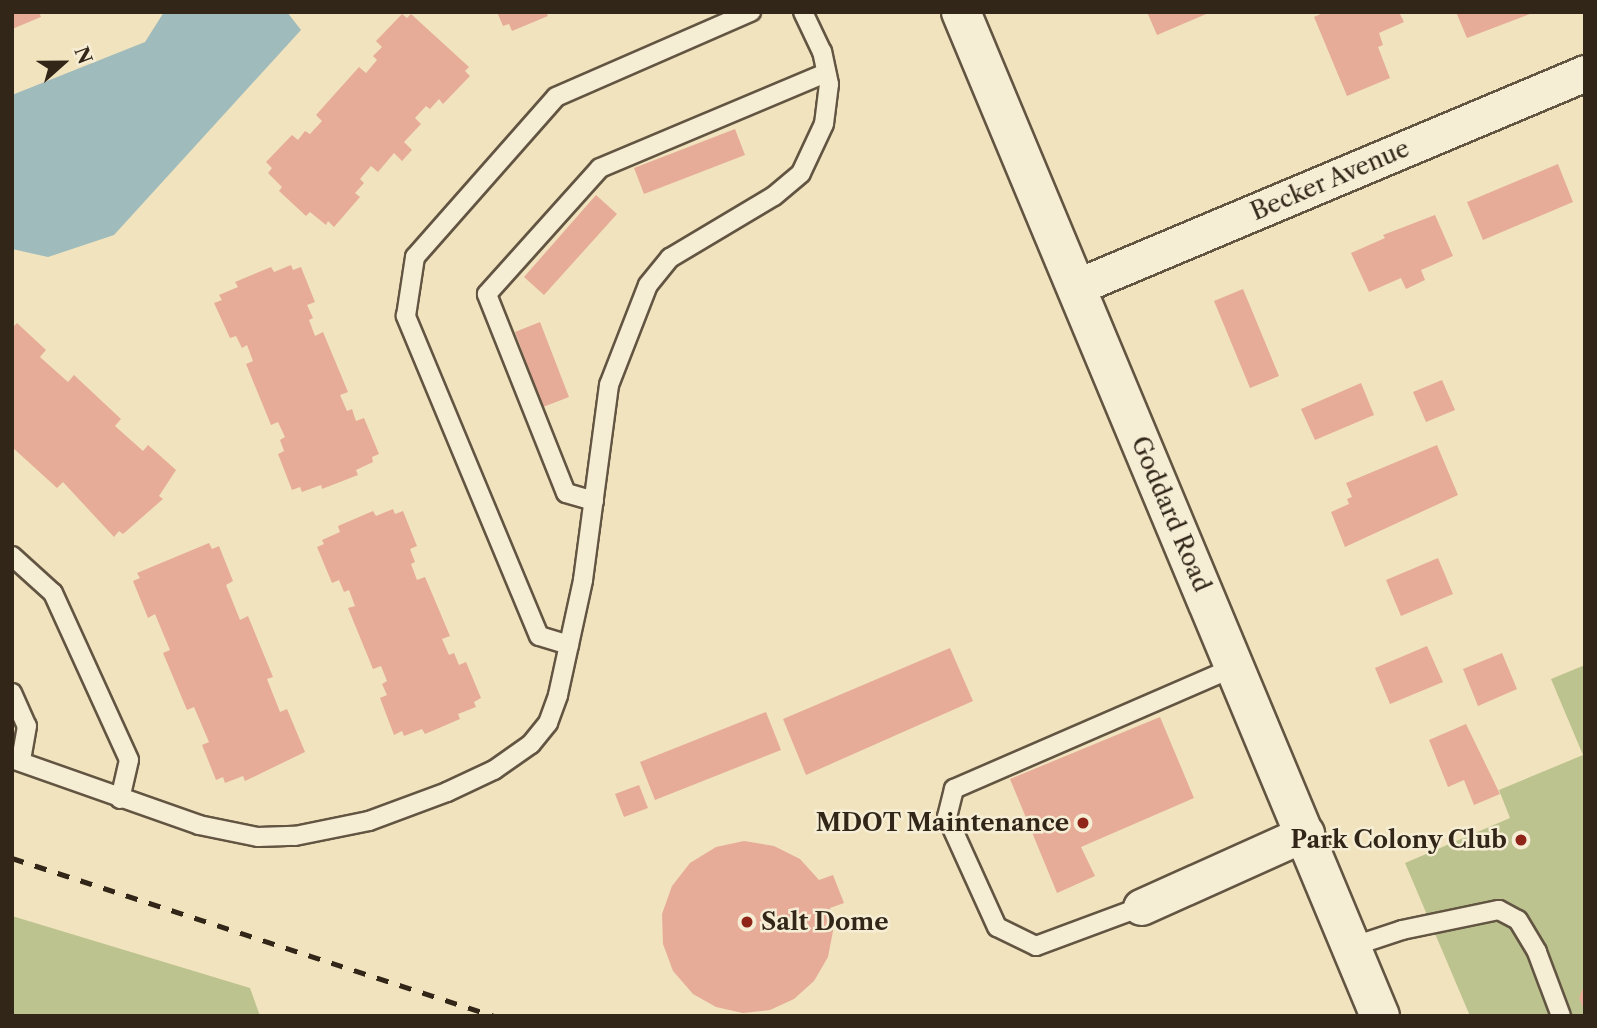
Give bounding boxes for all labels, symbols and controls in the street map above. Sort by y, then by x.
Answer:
north arrow [28,28,98,98]
text: N [69,43,97,67]
street label: Becker Avenue [1246,133,1414,227]
street label: Goddard Road [1125,432,1217,596]
place label: MDOT Maintenance [815,809,1069,837]
marker: MDOT Maintenance [1075,815,1091,831]
place label: Park Colony Club [1289,826,1507,854]
marker: Park Colony Club [1513,832,1529,848]
place label: Salt Dome [761,908,889,936]
marker: Salt Dome [739,914,755,930]

